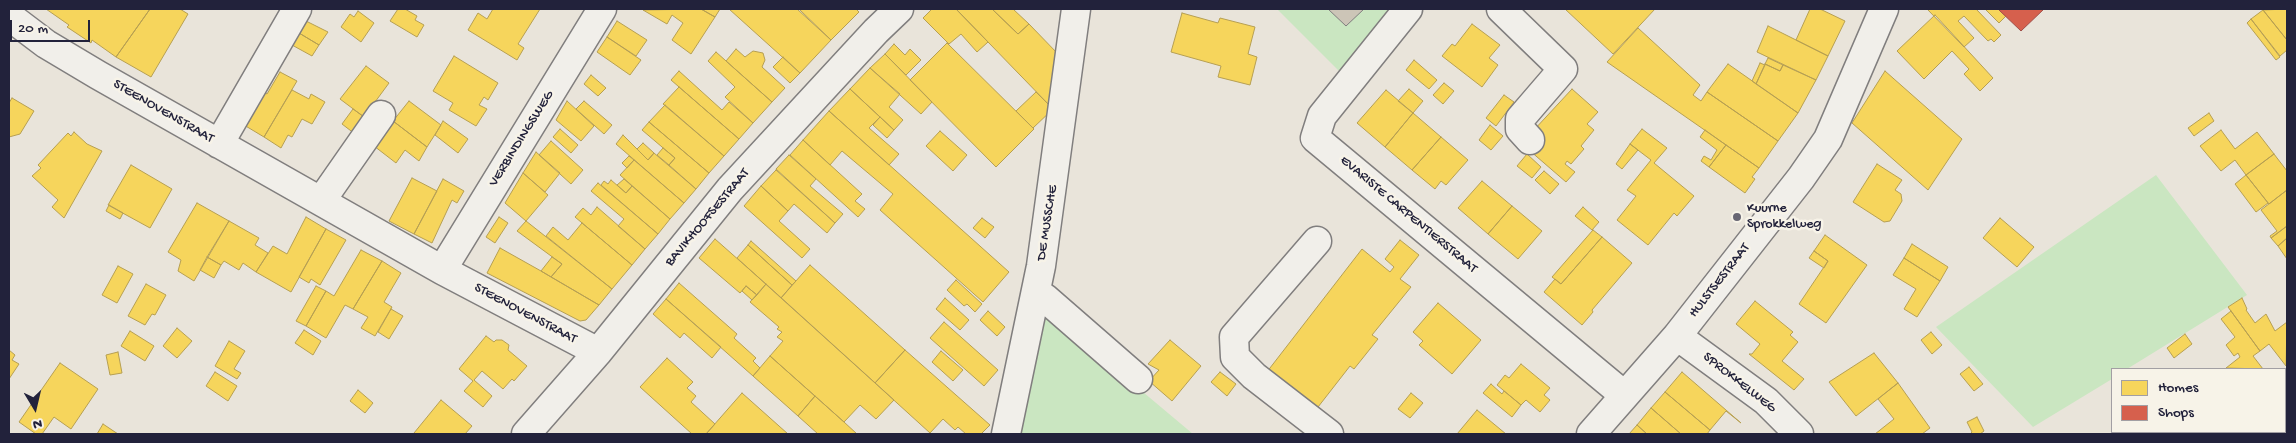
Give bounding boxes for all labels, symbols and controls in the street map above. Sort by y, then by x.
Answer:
scale bar [12,10,92,42]
text: 20 m [18,20,48,38]
street label: STEENOVENSTRAAT [110,76,216,148]
street label: VERBINDINGSWEG [486,88,558,190]
street label: EVARISTE CARPENTIERSTRAAT [1336,153,1480,277]
street label: BAVIKHOOFSESTRAAT [662,166,754,270]
street label: DE MUSSCHE [1034,184,1062,262]
place label: Kuurne Sprokkelweg [1747,201,1821,233]
marker: Kuurne Sprokkelweg [1731,211,1743,223]
street label: HULSTSESTRAAT [1686,241,1754,321]
street label: STEENOVENSTRAAT [471,280,579,348]
street label: SPROKKELWEG [1699,349,1779,417]
legend [2111,368,2286,433]
text: Homes [2158,379,2198,397]
north arrow [10,383,60,433]
text: Shops [2158,404,2194,422]
text: N [32,414,43,432]

